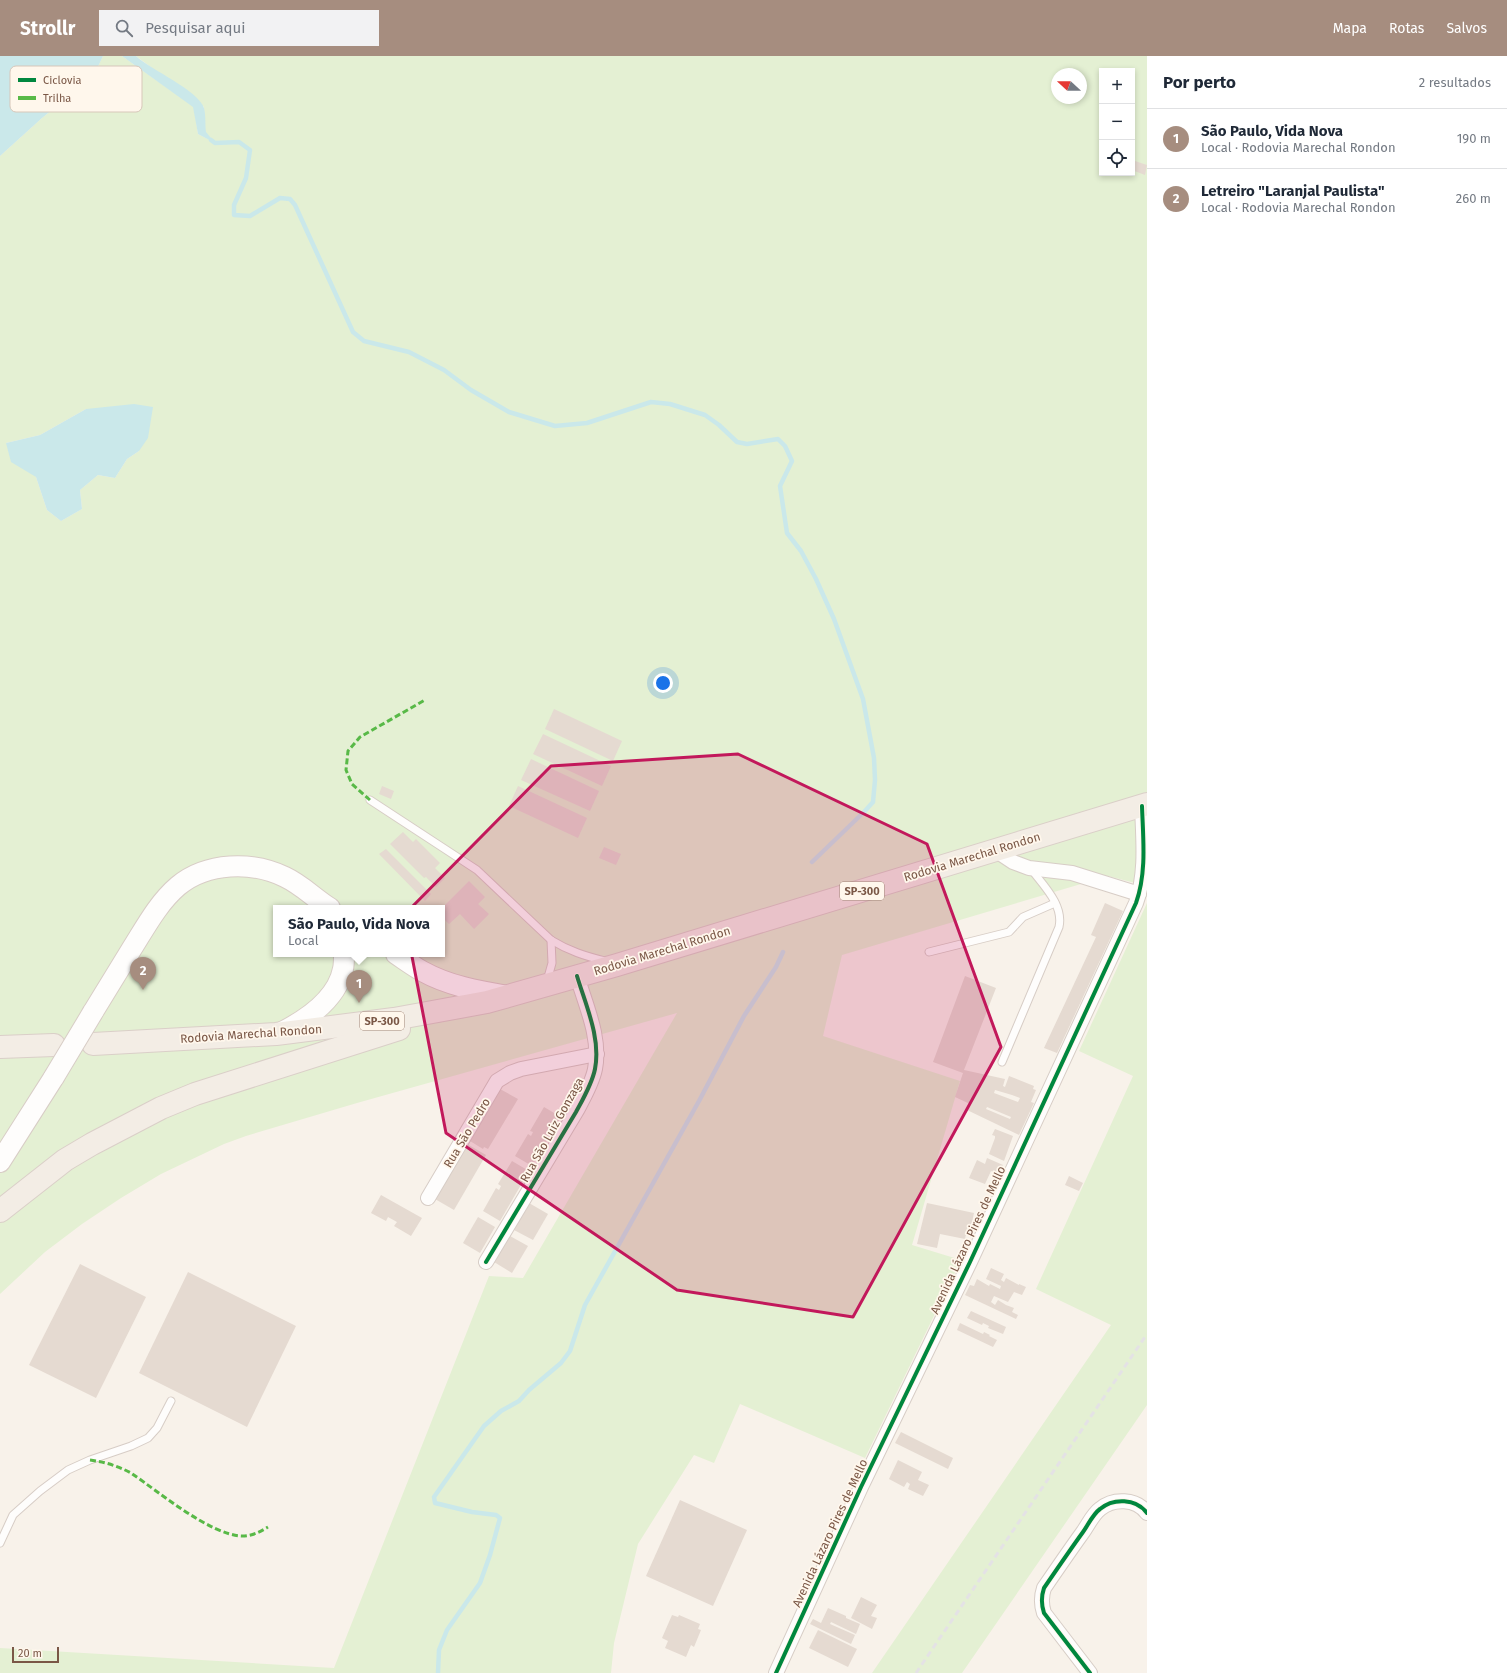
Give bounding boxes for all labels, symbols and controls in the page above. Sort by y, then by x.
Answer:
search box [99,10,379,46]
text: Strollr [20,17,75,40]
icon: search [113,17,135,39]
text: Pesquisar aqui [145,19,246,37]
text: Mapa [1333,20,1367,37]
text: Rotas [1389,20,1424,37]
text: Salvos [1446,20,1487,37]
legend [10,66,142,112]
north arrow [1051,68,1087,104]
map controls [1099,68,1135,176]
button: + [1099,68,1135,104]
text: Por perto [1163,72,1236,93]
text: Ciclovia [43,74,82,87]
text: 2 resultados [1419,75,1491,90]
text: Trilha [43,92,71,105]
button: − [1099,104,1135,140]
text: São Paulo, Vida Nova [1201,122,1343,140]
text: 1 [1173,131,1179,146]
text: 190 m [1457,131,1491,146]
button: locate [1099,140,1135,176]
text: Local · Rodovia Marechal Rondon [1201,140,1396,155]
text: Letreiro "Laranjal Paulista" [1201,182,1385,200]
text: 2 [1173,191,1179,206]
text: 260 m [1456,191,1491,206]
text: Local · Rodovia Marechal Rondon [1201,200,1396,215]
your location [653,673,673,693]
street label: Rodovia Marechal Rondon [902,830,1042,884]
road number: SP-300 [840,882,884,900]
popup [273,905,445,957]
text: São Paulo, Vida Nova [288,915,430,933]
street label: Rodovia Marechal Rondon [592,924,732,978]
text: Local [288,933,319,948]
pin: 2 [130,957,156,990]
pin: 1 [346,970,372,1003]
road number: SP-300 [360,1012,404,1030]
street label: Rodovia Marechal Rondon [180,1022,322,1046]
street label: Rua São Luiz Gonzaga [517,1075,587,1185]
street label: Rua São Pedro [441,1096,493,1170]
street label: Avenida Lázaro Pires de Mello [927,1164,1009,1316]
street label: Avenida Lázaro Pires de Mello [789,1457,871,1609]
scale bar [12,1645,59,1664]
text: 20 m [18,1647,42,1660]

